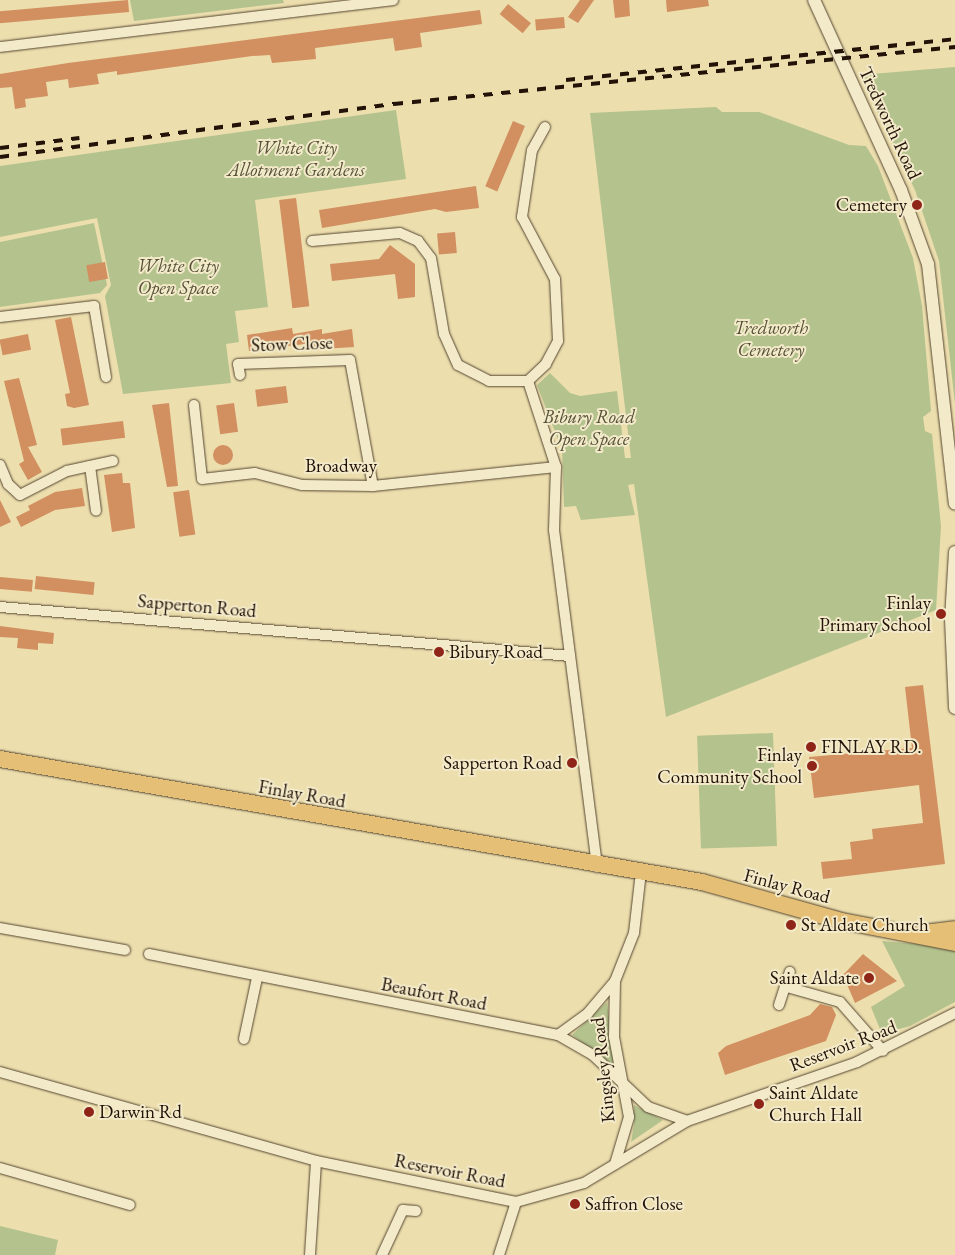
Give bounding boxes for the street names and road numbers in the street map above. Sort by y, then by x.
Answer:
street label: Tredworth Road [854,63,926,183]
street label: Stow Close [251,331,333,357]
street label: Broadway [305,455,377,477]
street label: Sapperton Road [137,589,257,623]
street label: Finlay Road [257,775,347,813]
street label: Finlay Road [741,864,833,908]
street label: Beaufort Road [379,973,489,1015]
street label: Reservoir Road [786,1015,900,1077]
street label: Kingsley Road [586,1016,620,1124]
street label: Reservoir Road [393,1149,507,1193]

